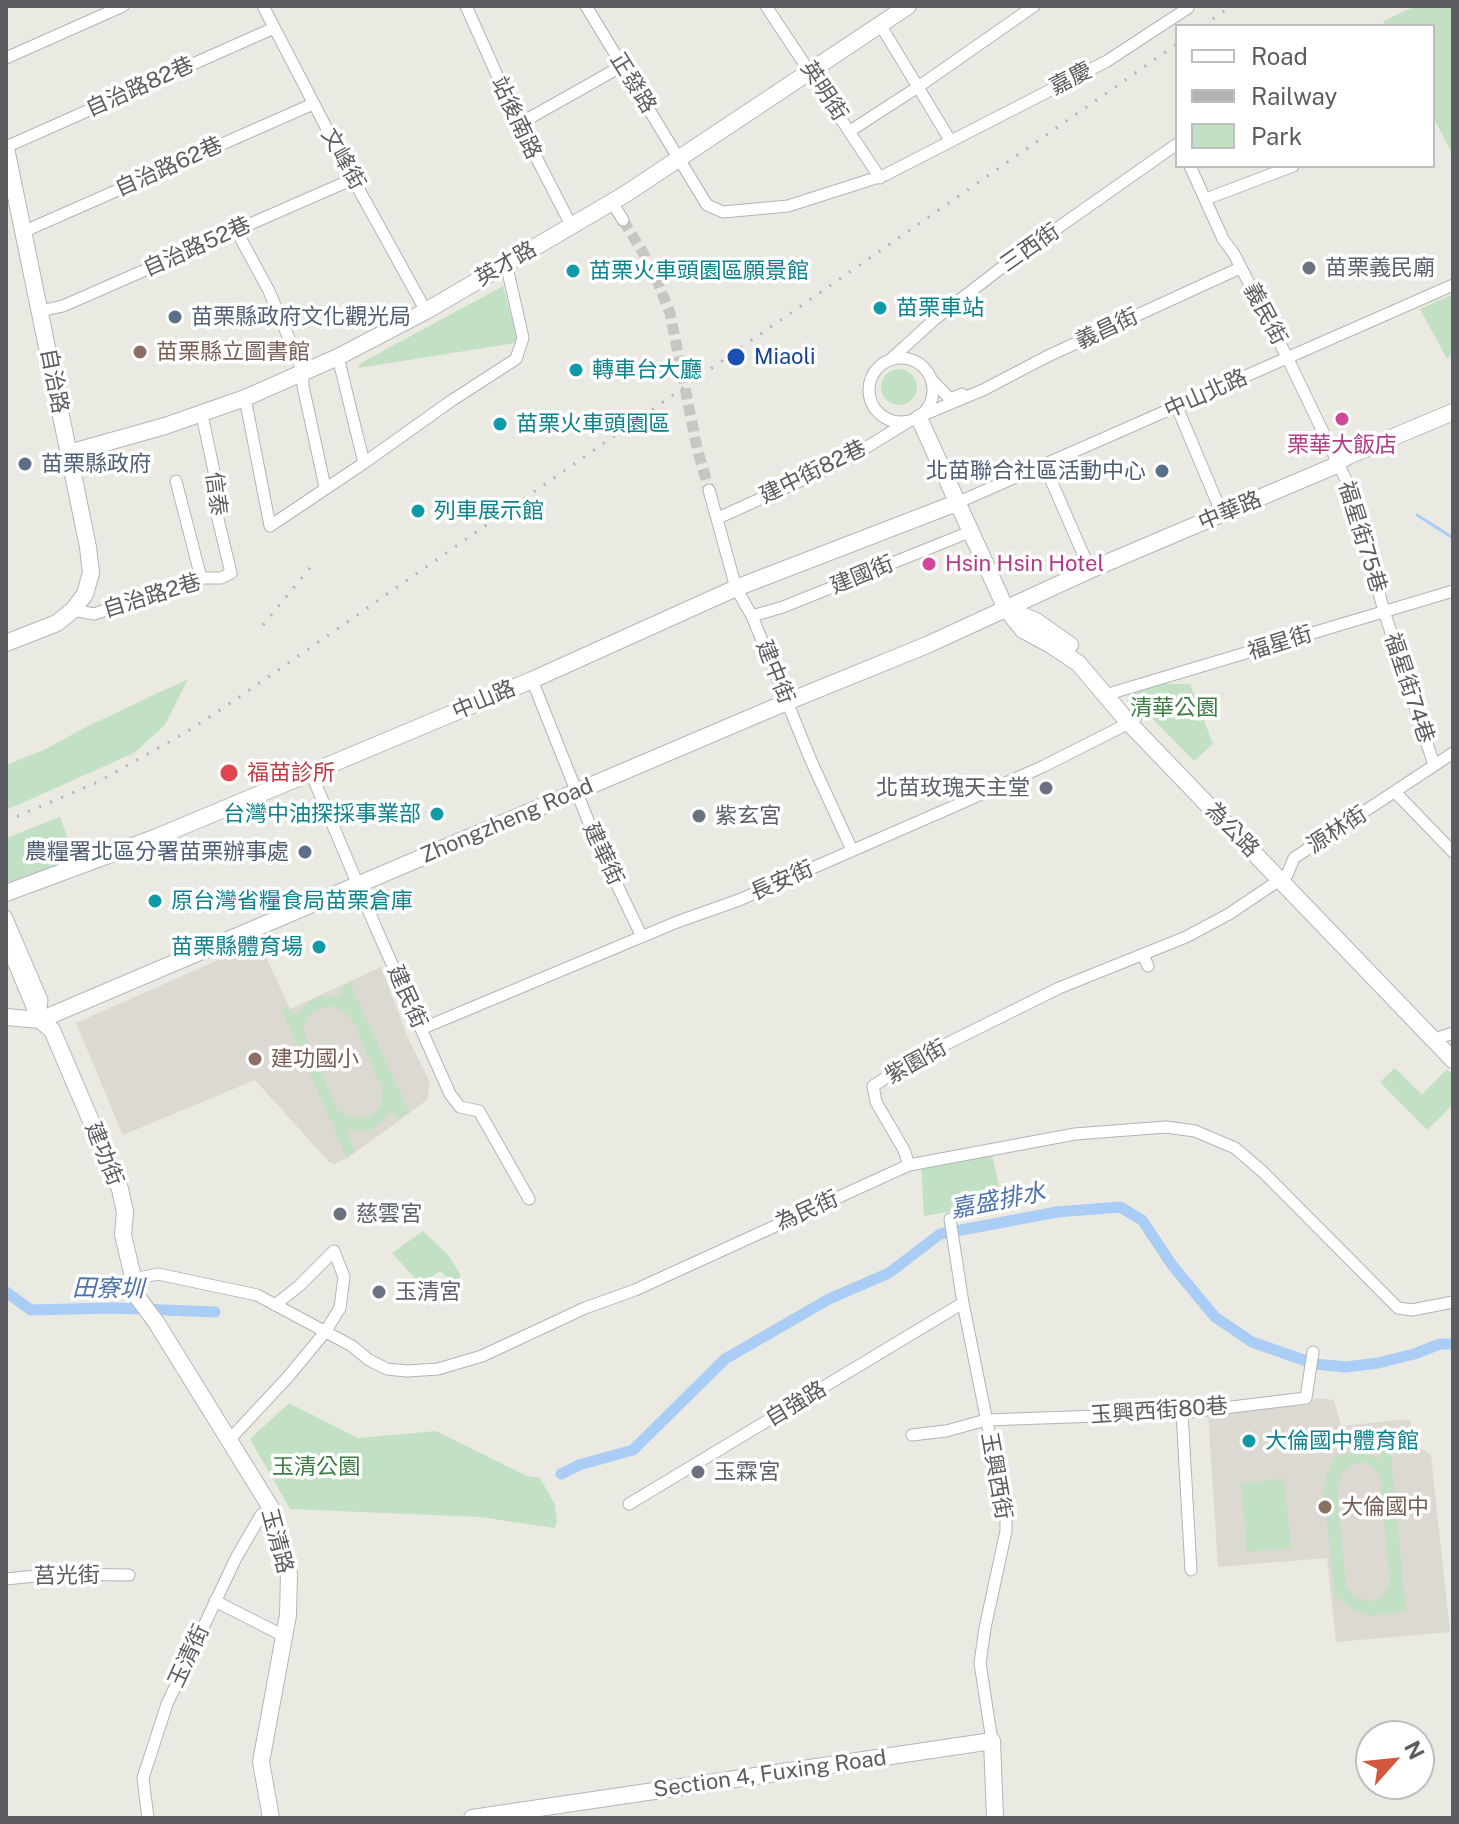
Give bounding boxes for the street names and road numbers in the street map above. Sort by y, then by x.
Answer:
street label: 正發路 [604,48,662,118]
street label: 自治路82巷 [82,51,198,123]
street label: 英明街 [795,56,853,126]
street label: 嘉慶 [1045,57,1097,101]
street label: 站後南路 [485,73,547,163]
street label: 文峰街 [315,124,371,194]
street label: 自治路62巷 [111,132,227,202]
street label: 自治路52巷 [139,212,255,282]
street label: 三西街 [995,218,1065,278]
street label: 英才路 [471,236,541,292]
street label: 義民街 [1238,279,1292,349]
street label: 義昌街 [1072,303,1142,355]
street label: 自治路 [35,346,73,416]
street label: 中山北路 [1160,364,1252,424]
street label: 建中街82巷 [755,435,871,509]
street label: 信泰 [200,471,232,517]
street label: 福星街75巷 [1333,478,1391,596]
street label: 中華路 [1194,486,1266,536]
street label: 建國街 [826,550,898,600]
street label: 自治路2巷 [100,569,204,623]
street label: 福星街 [1245,621,1315,665]
street label: 福星街74巷 [1379,629,1439,747]
street label: 建中街 [750,636,800,708]
street label: 中山路 [448,675,520,725]
street label: Zhongzheng Road [417,773,597,869]
street label: 為公路 [1200,797,1264,863]
street label: 源林街 [1302,801,1372,859]
street label: 建華街 [577,819,629,889]
street label: 長安街 [746,856,818,906]
street label: 建民街 [382,961,432,1033]
street label: 紫園街 [881,1034,951,1090]
street label: 建功街 [79,1118,129,1190]
street label: 為民街 [771,1186,843,1236]
street label: 自強路 [761,1376,831,1432]
street label: 玉興西街80巷 [1089,1393,1229,1429]
street label: 玉興西街 [975,1430,1017,1522]
street label: 玉清路 [256,1506,298,1576]
street label: 莒光街 [34,1562,100,1590]
street label: 玉清街 [163,1621,215,1691]
street label: Section 4, Fuxing Road [652,1745,888,1803]

